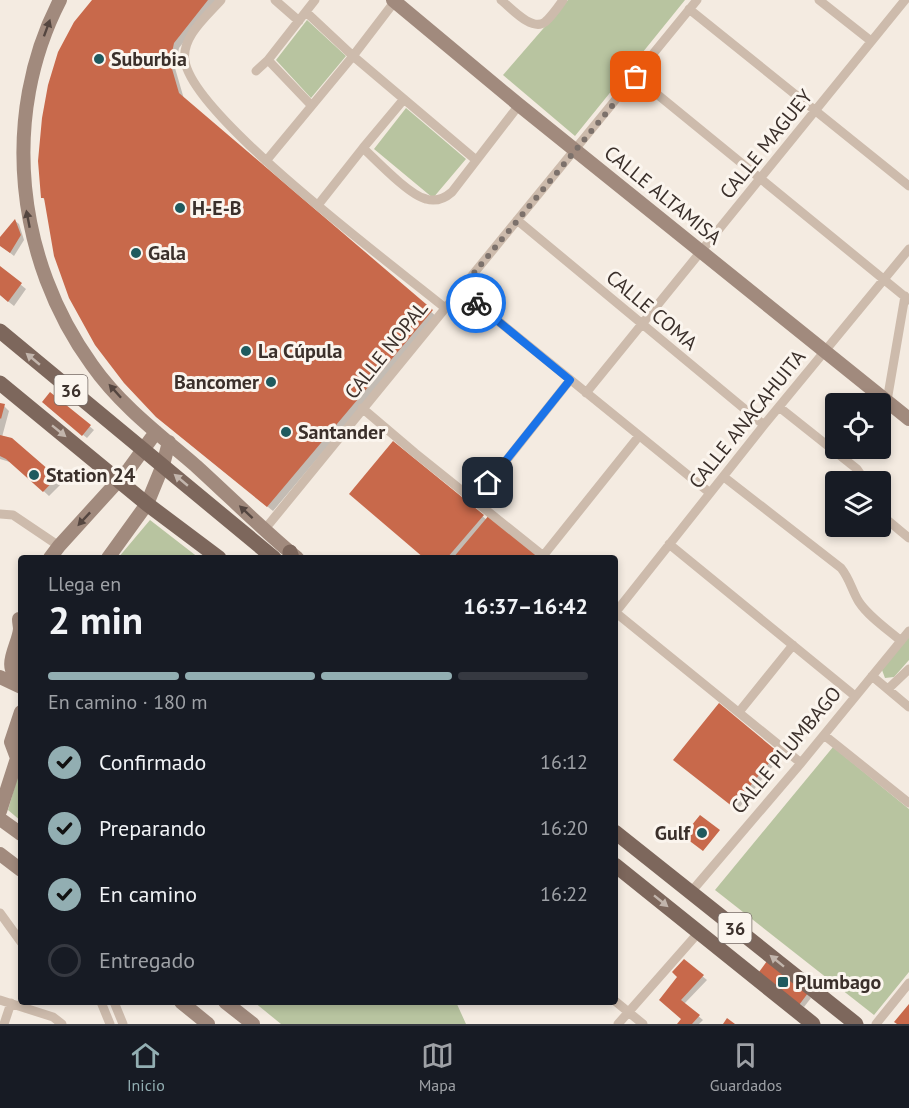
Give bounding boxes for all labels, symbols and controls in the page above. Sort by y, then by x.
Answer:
one-way arrow [42,19,52,37]
place label: Suburbia [111,46,187,72]
pin [610,51,661,102]
marker: Suburbia [92,52,106,66]
icon: bag [619,60,652,93]
street label: CALLE MAGUEY [714,83,819,204]
street label: CALLE ALTAMISA [599,140,727,250]
place label: H-E-B [192,195,242,221]
marker: H-E-B [173,201,187,215]
one-way arrow [23,210,33,229]
place label: Gala [148,240,186,266]
marker: Gala [129,246,143,260]
street label: CALLE COMA [601,264,703,356]
courier [446,273,506,333]
icon: bike [460,287,493,320]
street label: CALLE NOPAL [339,296,433,404]
place label: La Cúpula [258,338,342,364]
marker: La Cúpula [239,344,253,358]
street label: CALLE ANACAHUITA [683,344,811,494]
one-way arrow [25,352,41,365]
place label: Bancomer [174,369,259,395]
road number: 36 [54,375,88,405]
marker: Bancomer [264,375,278,389]
one-way arrow [109,384,122,399]
map controls [825,393,891,537]
button: locate [825,393,891,459]
place label: Santander [298,419,385,445]
one-way arrow [52,425,67,437]
marker: Santander [279,425,293,439]
pin [462,457,513,508]
place label: Station 24 [46,462,136,488]
icon: home [471,466,504,499]
marker: Station 24 [27,468,41,482]
button: layers [825,471,891,537]
one-way arrow [174,474,189,487]
one-way arrow [239,505,254,519]
one-way arrow [77,511,91,526]
text: Llega en [48,571,121,597]
text: 16:37–16:42 [463,592,588,620]
text: 2 min [48,594,143,645]
street label: CALLE PLUMBAGO [725,681,847,819]
text: En camino · 180 m [48,689,208,715]
icon: check [48,746,81,779]
text: Confirmado [99,748,206,776]
text: 16:12 [540,749,588,775]
icon: check [48,812,81,845]
text: Preparando [99,814,206,842]
text: 16:20 [540,815,588,841]
place label: Gulf [655,820,692,846]
marker: Gulf [695,826,709,840]
icon: check [48,878,81,911]
text: En camino [99,880,197,908]
text: 16:22 [540,881,588,907]
one-way arrow [653,895,669,908]
road number: 36 [718,913,752,943]
text: Entregado [99,946,195,974]
one-way arrow [769,955,785,968]
place label: Plumbago [795,969,882,995]
marker: Plumbago [776,975,790,989]
tab: Inicio [127,1039,165,1095]
tab: Mapa [419,1039,456,1095]
tab: Guardados [710,1039,782,1095]

